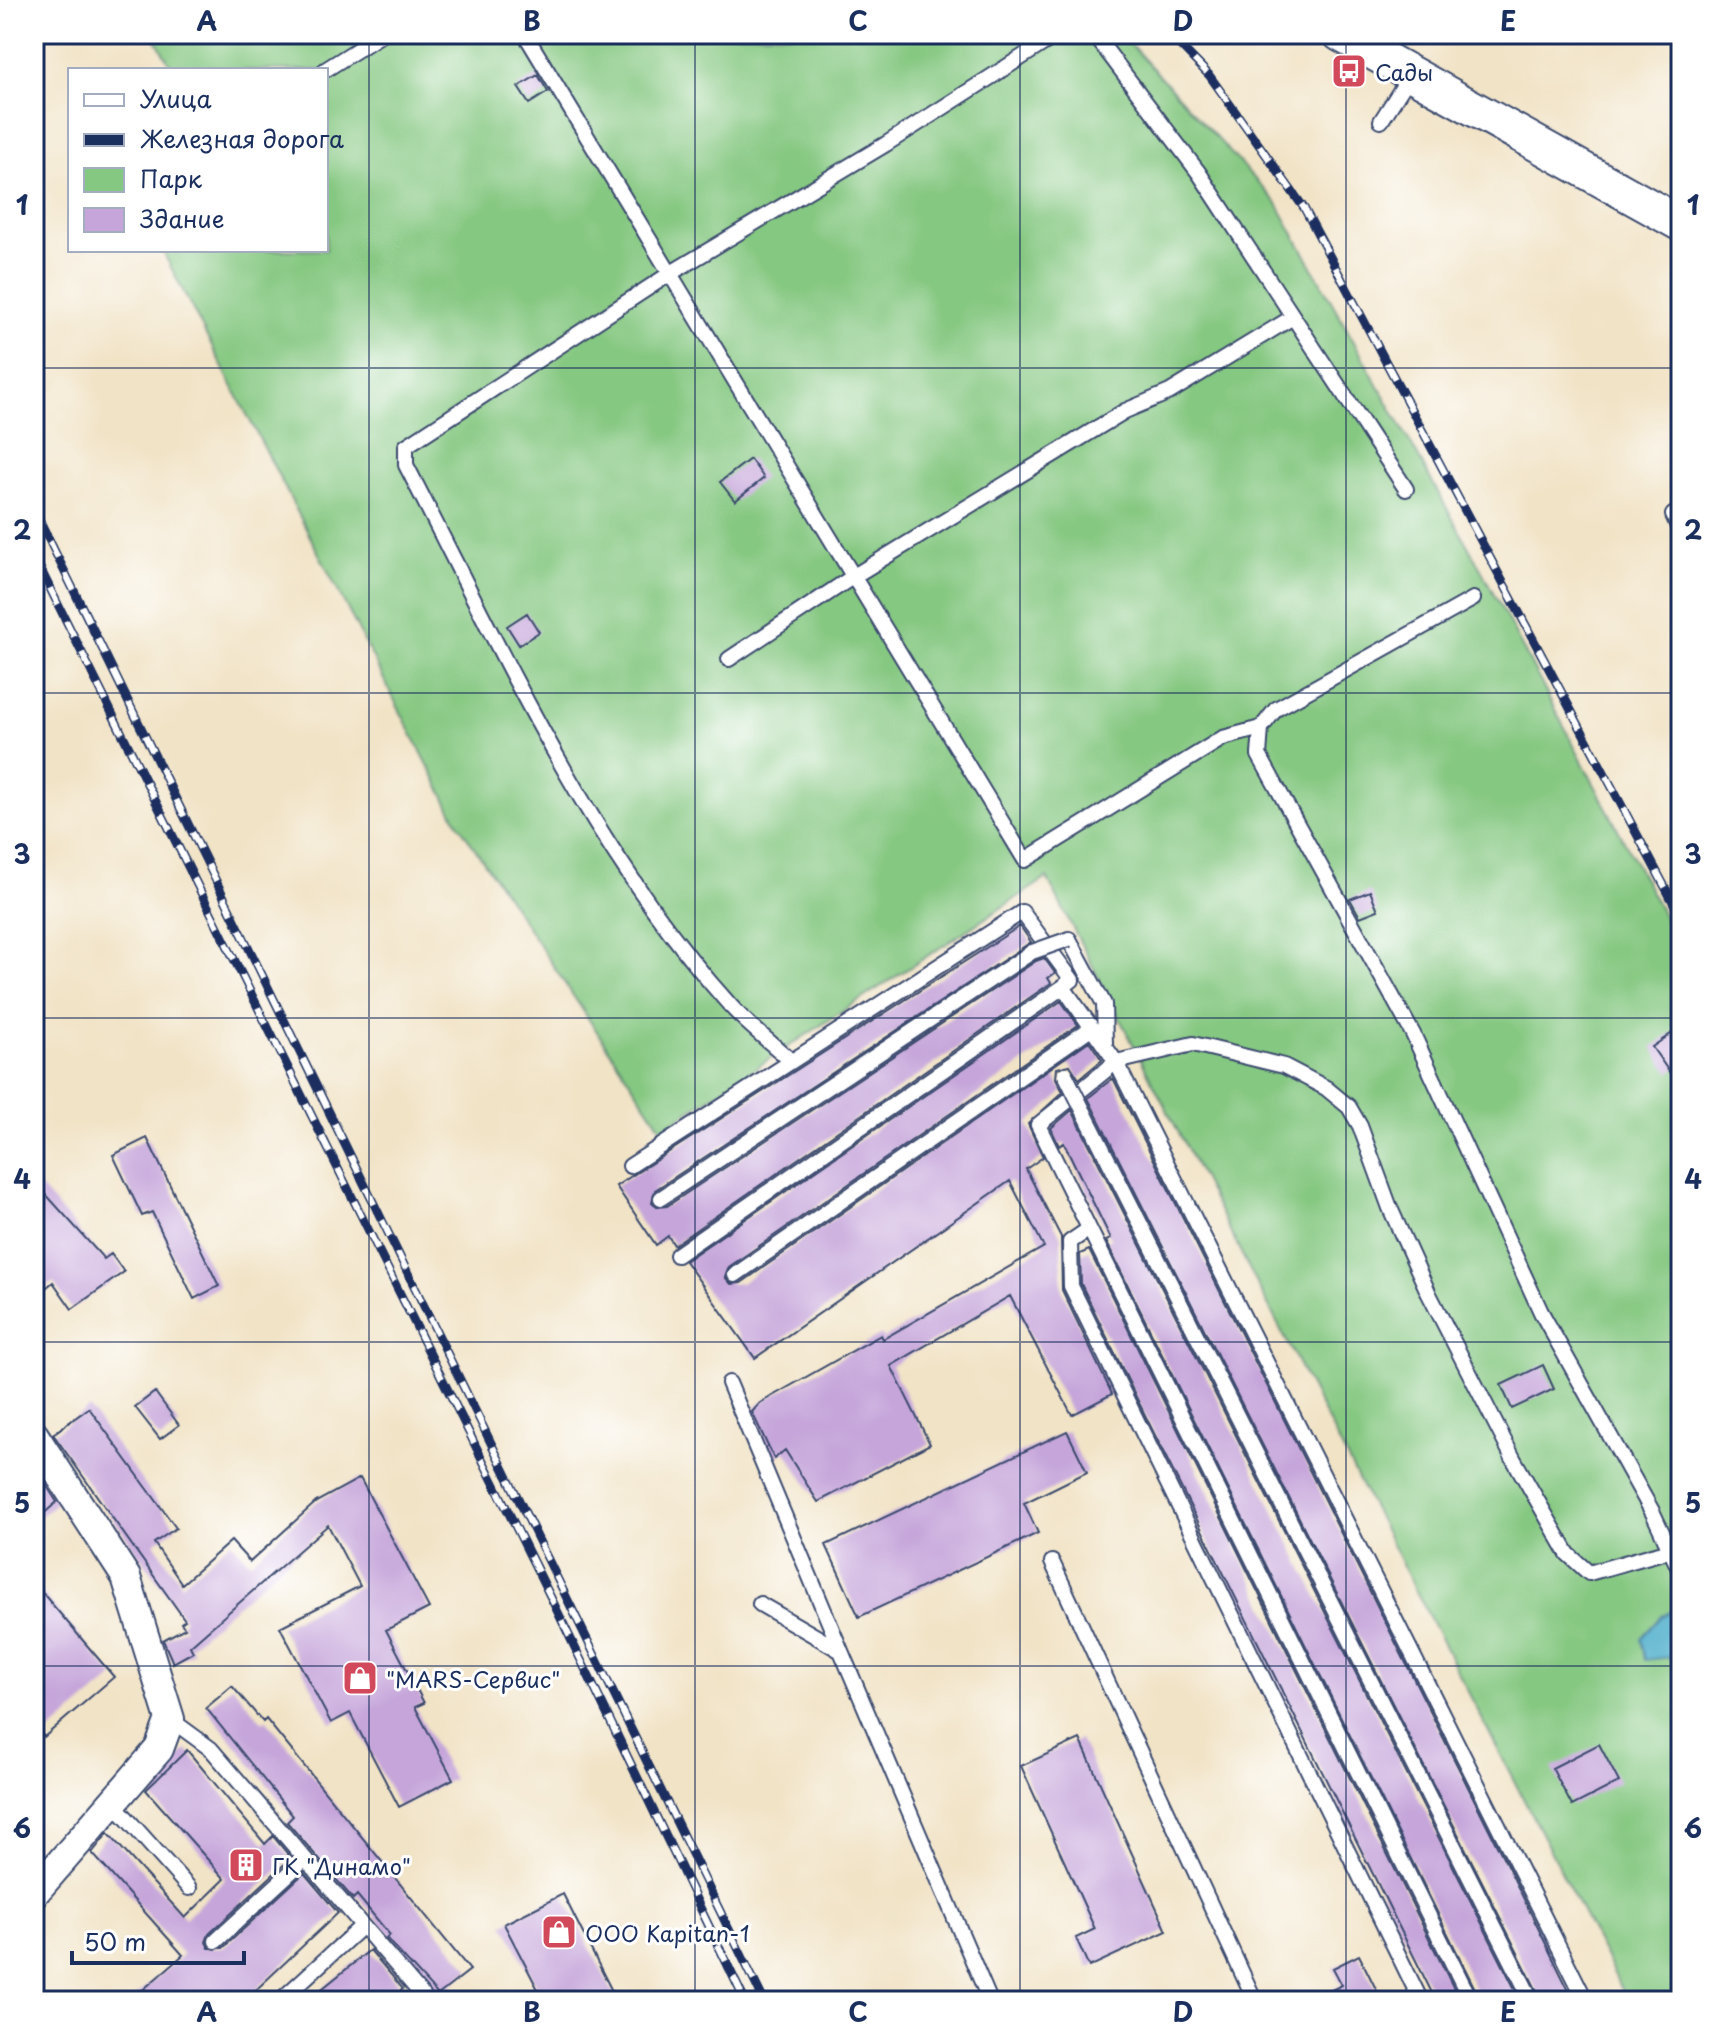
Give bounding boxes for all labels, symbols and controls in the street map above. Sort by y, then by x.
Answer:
text: A [197,1,217,40]
text: B [523,1,541,40]
text: C [848,1,868,40]
text: D [1173,1,1193,40]
text: E [1500,1,1516,40]
bus stop icon: Сады [1330,52,1368,90]
place label: Сады [1375,55,1433,88]
legend [68,68,328,252]
text: Улица [140,80,212,116]
text: Железная дорога [140,120,344,156]
text: Парк [140,160,203,196]
text: 1 [16,185,28,224]
text: 1 [1687,185,1699,224]
text: Здание [140,200,225,236]
text: 2 [13,510,31,549]
text: 2 [1684,510,1702,549]
text: 3 [13,834,31,873]
text: 3 [1684,834,1702,873]
text: 4 [13,1159,31,1198]
text: 4 [1684,1159,1702,1198]
text: 5 [14,1483,30,1522]
text: 5 [1685,1483,1701,1522]
shop icon: "MARS-Сервис" [341,1659,379,1697]
place label: "MARS-Сервис" [386,1662,560,1695]
text: 6 [13,1808,31,1847]
text: 6 [1684,1808,1702,1847]
building icon: ГК "Динамо" [227,1846,265,1884]
place label: ГК "Динамо" [272,1849,411,1882]
shop icon: ООО Kapitan-1 [540,1913,578,1951]
scale bar [72,1915,244,1965]
place label: ООО Kapitan-1 [585,1916,750,1949]
text: 50 m [84,1923,146,1959]
text: A [197,1992,217,2031]
text: B [523,1992,541,2031]
text: C [848,1992,868,2031]
text: D [1173,1992,1193,2031]
text: E [1500,1992,1516,2031]

